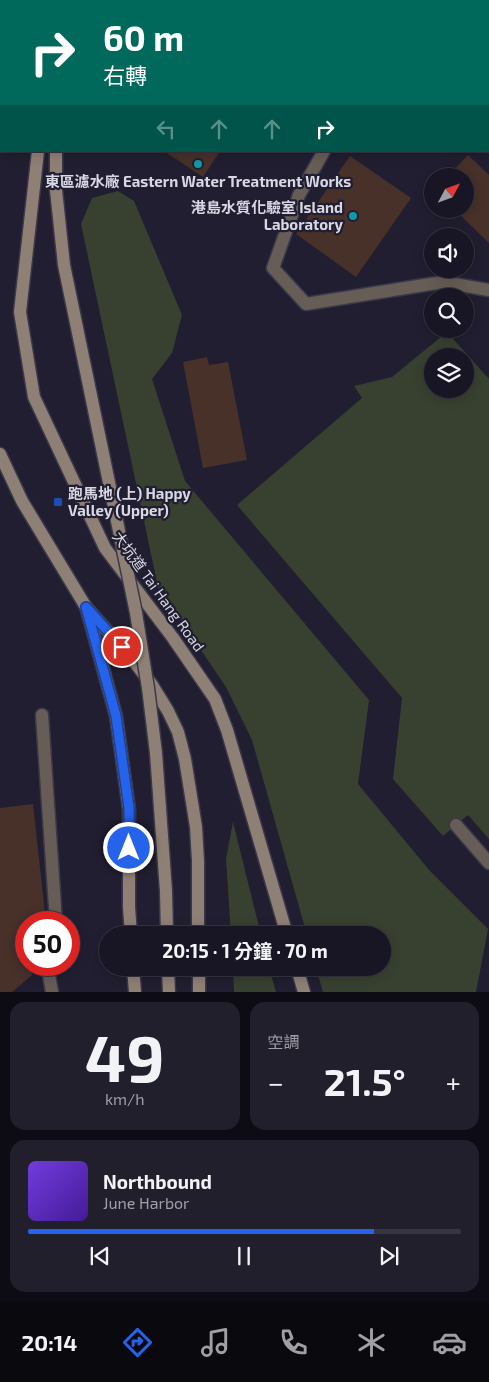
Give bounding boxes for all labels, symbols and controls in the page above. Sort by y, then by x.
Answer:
text: 60 m [103,16,184,58]
icon: right [20,20,85,85]
text: 右轉 [103,62,147,88]
icon: left [152,115,180,143]
icon: ahead [205,115,233,143]
icon: ahead [258,115,286,143]
icon: right [311,115,339,143]
marker: 東區濾水廠 Eastern Water Treatment Works [192,158,204,170]
north arrow [424,168,474,218]
map controls [424,168,474,398]
place label: 東區濾水廠 Eastern Water Treatment Works [45,172,351,190]
place label: 港島水質化驗室 Island Laboratory [191,198,344,234]
marker: 港島水質化驗室 Island Laboratory [347,210,359,222]
button: sound [424,228,474,278]
button: search [424,288,474,338]
button: layers [424,348,474,398]
place label: 跑馬地 (上) Happy Valley (Upper) [68,484,191,520]
marker: 跑馬地 (上) Happy Valley (Upper) [52,496,64,508]
street label: 大坑道 Tai Hang Road [109,527,209,655]
pin [101,626,143,668]
icon: arrive [108,633,136,661]
position arrow [102,821,154,873]
speed limit sign: 50 [15,911,80,976]
text: 20:15 · 1 分鐘 · 70 m [162,939,328,962]
text: 49 [85,1017,165,1095]
text: 空調 [268,1032,300,1051]
text: 21.5° [324,1058,406,1104]
text: − [268,1065,284,1099]
text: + [446,1065,461,1099]
text: km/h [105,1089,145,1108]
text: Northbound [103,1170,212,1193]
text: June Harbor [103,1193,190,1212]
icon: previous [86,1242,114,1270]
icon: pause [230,1242,258,1270]
icon: next [375,1242,403,1270]
icon: directions [120,1325,155,1360]
icon: music [198,1325,233,1360]
icon: phone [276,1325,311,1360]
icon: climate [354,1325,389,1360]
icon: car [432,1325,467,1360]
text: 20:14 [22,1329,77,1355]

